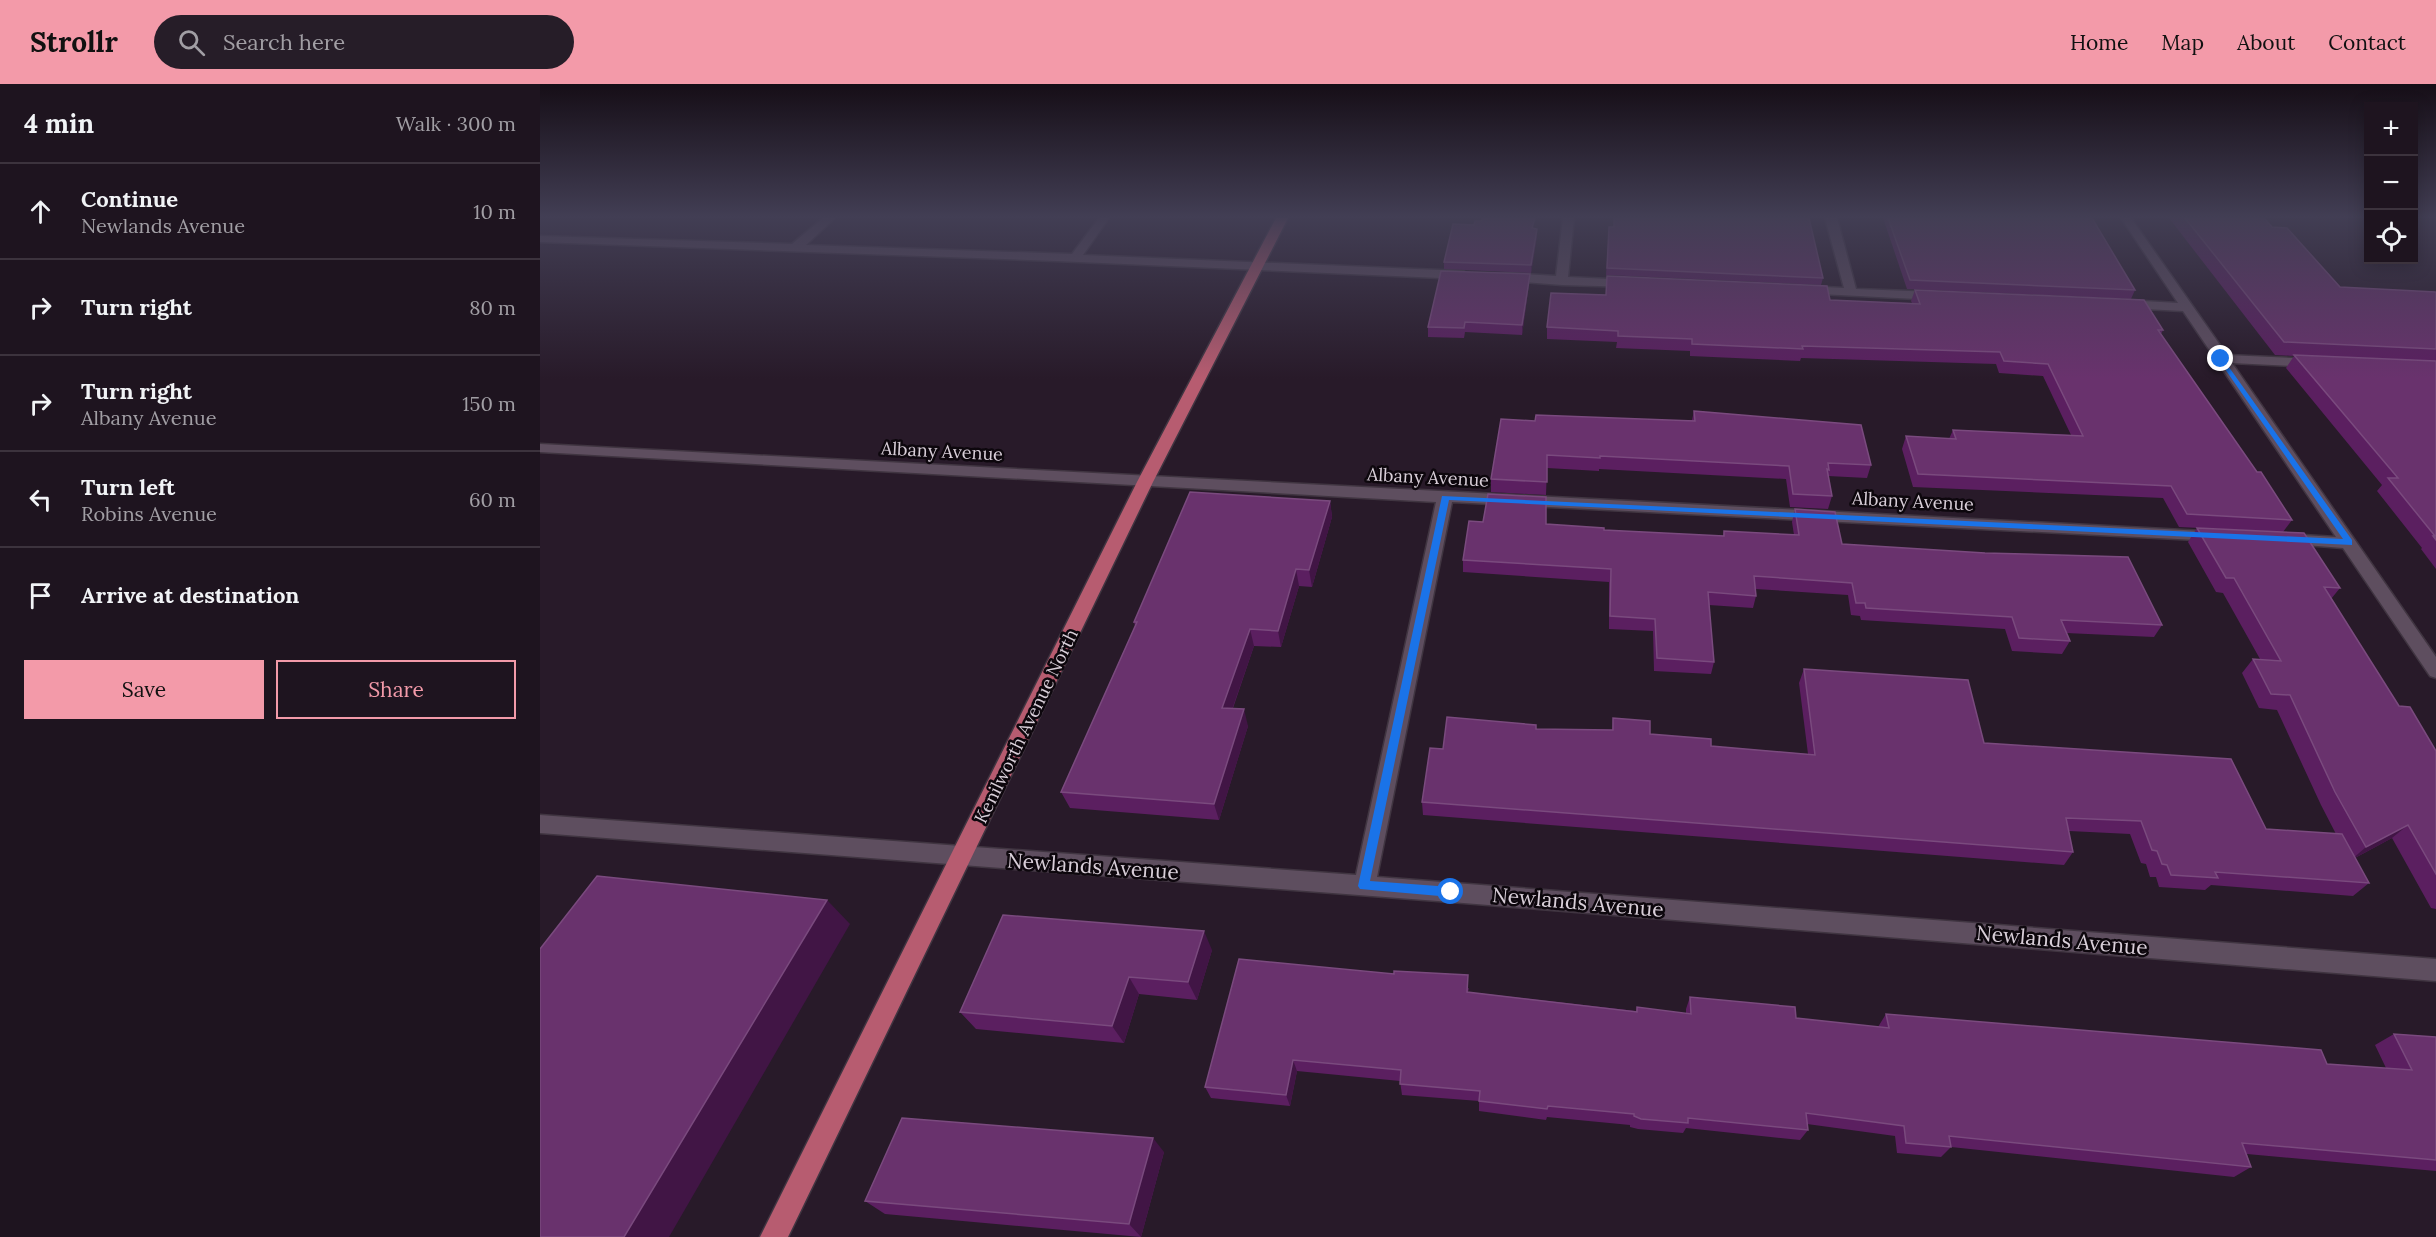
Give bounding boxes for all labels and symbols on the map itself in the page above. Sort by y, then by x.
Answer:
route end [2207,345,2233,371]
street label: Albany Avenue [879,436,1004,466]
street label: Albany Avenue [1365,462,1490,492]
street label: Albany Avenue [1850,486,1975,516]
street label: Kenilworth Avenue North [969,625,1083,827]
street label: Newlands Avenue [1006,847,1180,885]
route start [1437,878,1463,904]
street label: Newlands Avenue [1491,881,1665,923]
street label: Newlands Avenue [1975,919,2149,961]

